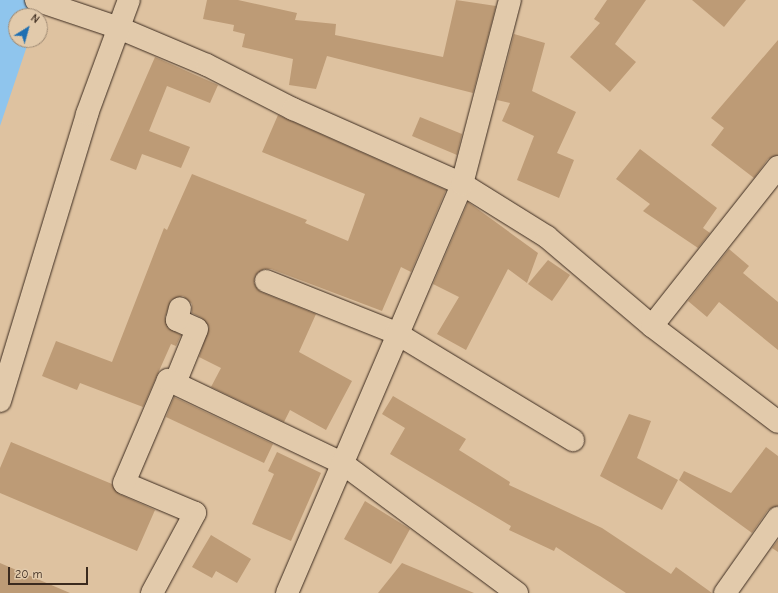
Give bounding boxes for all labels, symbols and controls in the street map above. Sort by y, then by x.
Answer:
north arrow [8,8,48,48]
text: N [28,11,42,26]
scale bar [10,559,90,585]
text: 20 m [15,567,43,581]

